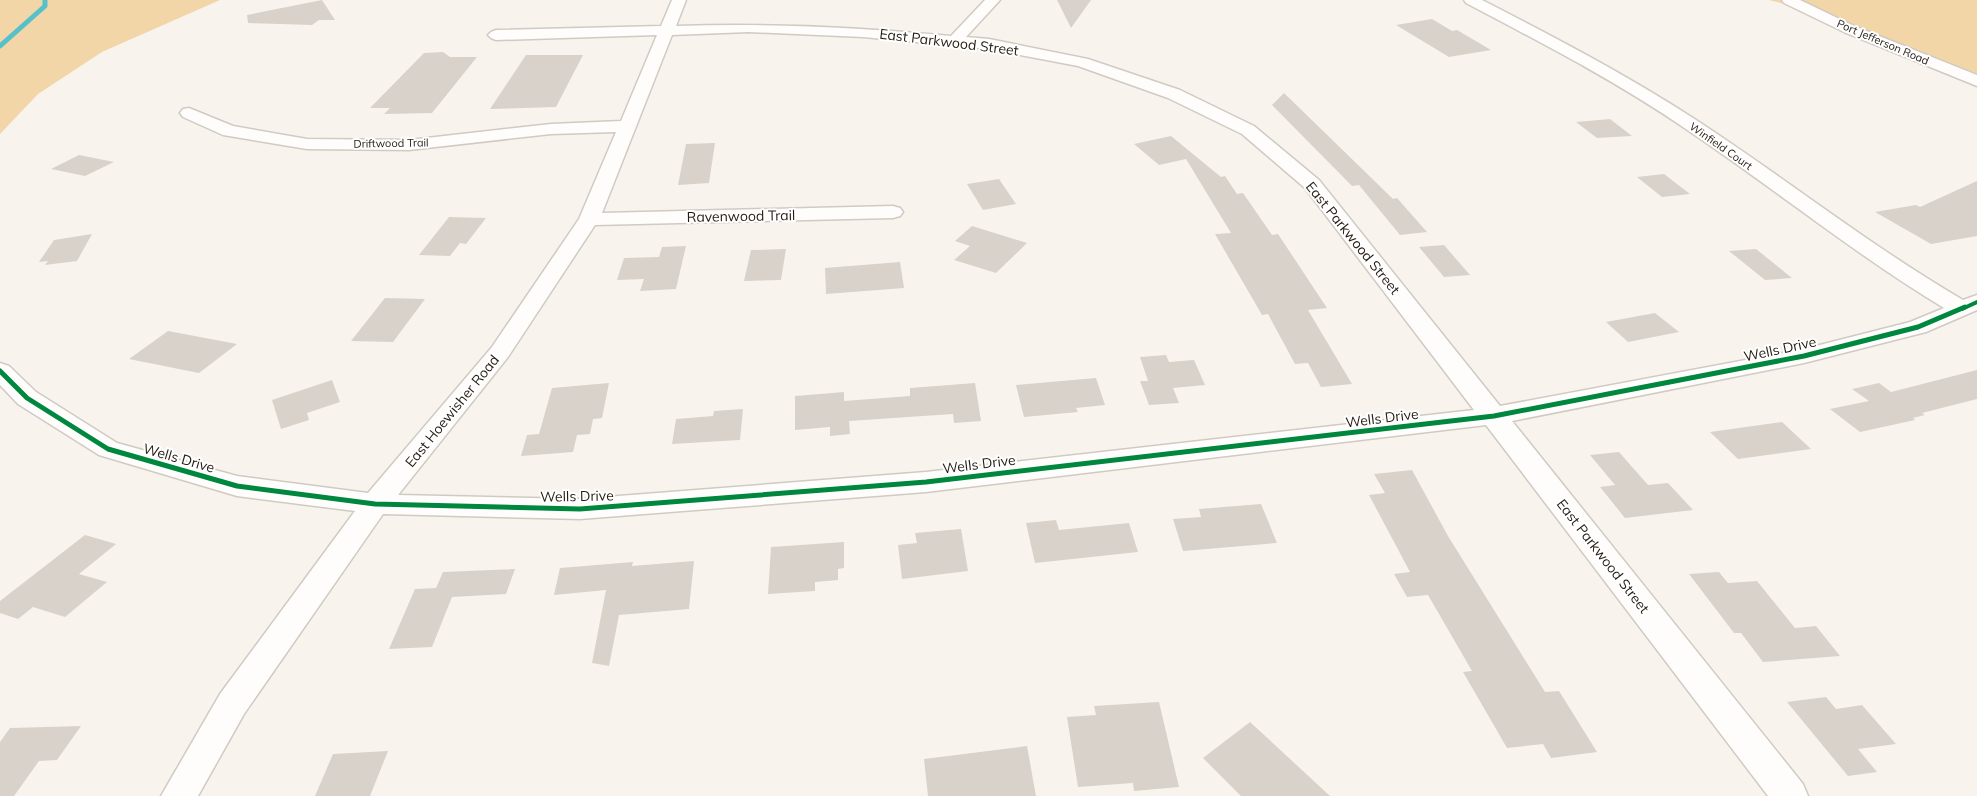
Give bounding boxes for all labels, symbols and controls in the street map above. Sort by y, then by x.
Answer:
street label: Port Jefferson Road [1835,16,1931,68]
street label: East Parkwood Street [878,25,1020,59]
street label: Winfield Court [1687,119,1755,173]
street label: Driftwood Trail [353,135,429,151]
street label: East Parkwood Street [1302,178,1404,298]
street label: Ravenwood Trail [687,206,795,226]
street label: Wells Drive [1742,333,1818,365]
street label: East Hoewisher Road [401,351,503,471]
street label: Wells Drive [1344,405,1420,431]
street label: Wells Drive [141,439,217,477]
street label: Wells Drive [941,451,1017,477]
street label: Wells Drive [540,486,614,506]
street label: East Parkwood Street [1553,495,1653,617]

